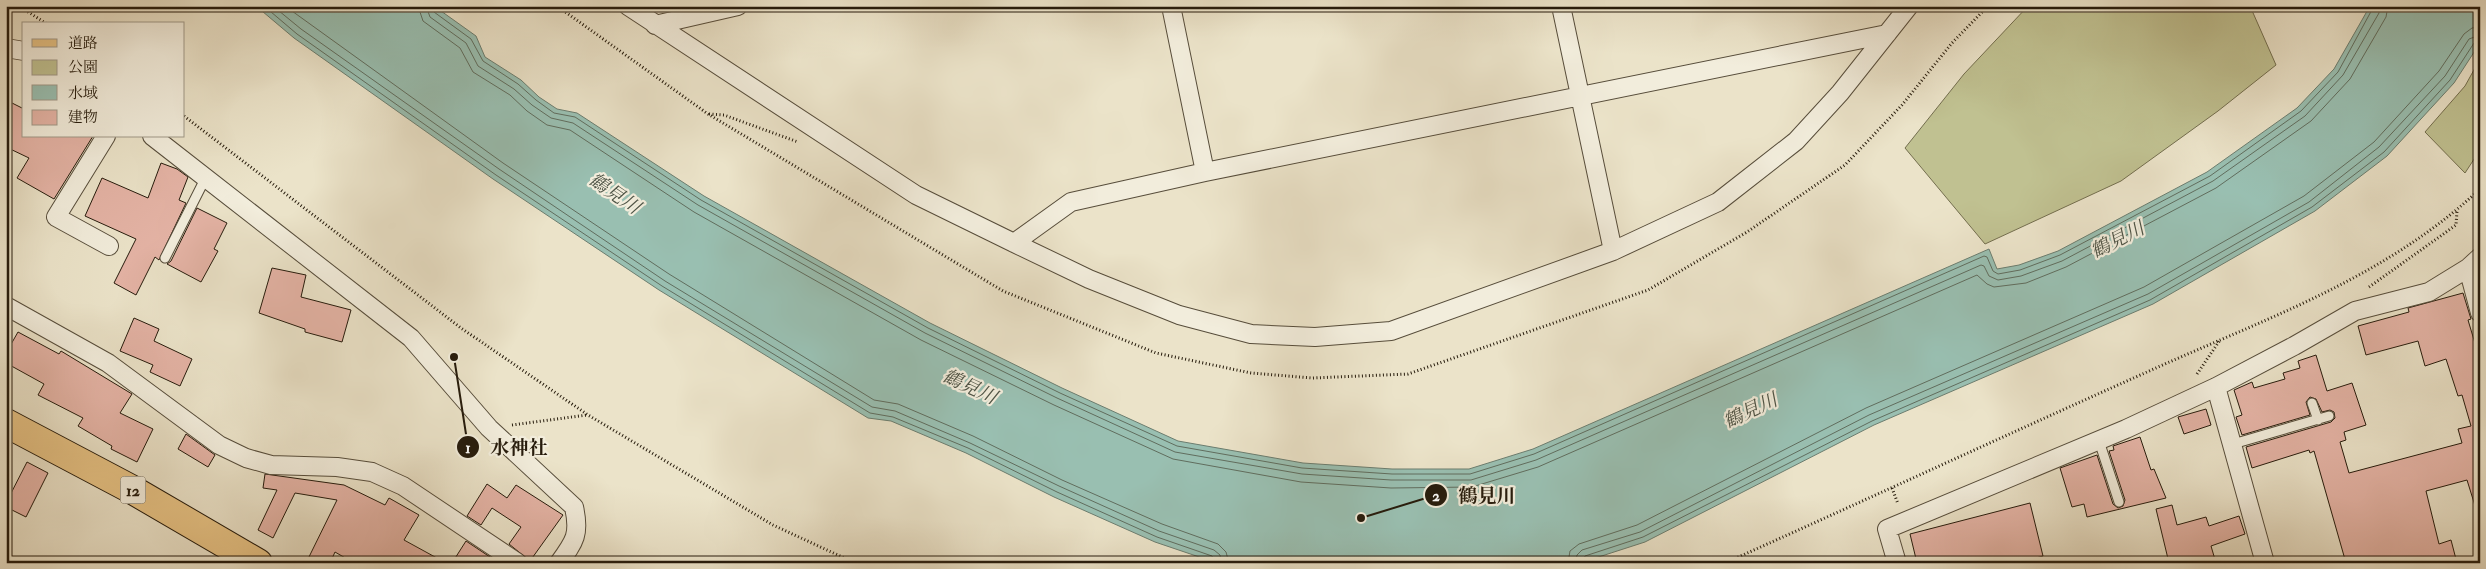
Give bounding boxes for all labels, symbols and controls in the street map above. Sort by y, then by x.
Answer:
legend [22,22,185,138]
text: 道路 [68,34,98,53]
text: 公園 [68,58,98,77]
text: 水域 [68,84,98,103]
text: 建物 [68,108,98,127]
water label: 鶴見川 [584,168,646,221]
water label: 鶴見川 [2087,215,2150,264]
water label: 鶴見川 [939,364,1002,411]
water label: 鶴見川 [1720,387,1783,434]
callout: 水神社 [455,430,557,464]
text: 水神社 [490,436,548,460]
text: 1 [465,439,471,458]
road number: 12 [120,476,146,504]
callout: 鶴見川 [1423,478,1525,512]
text: 鶴見川 [1458,484,1516,508]
text: 2 [1432,487,1440,506]

